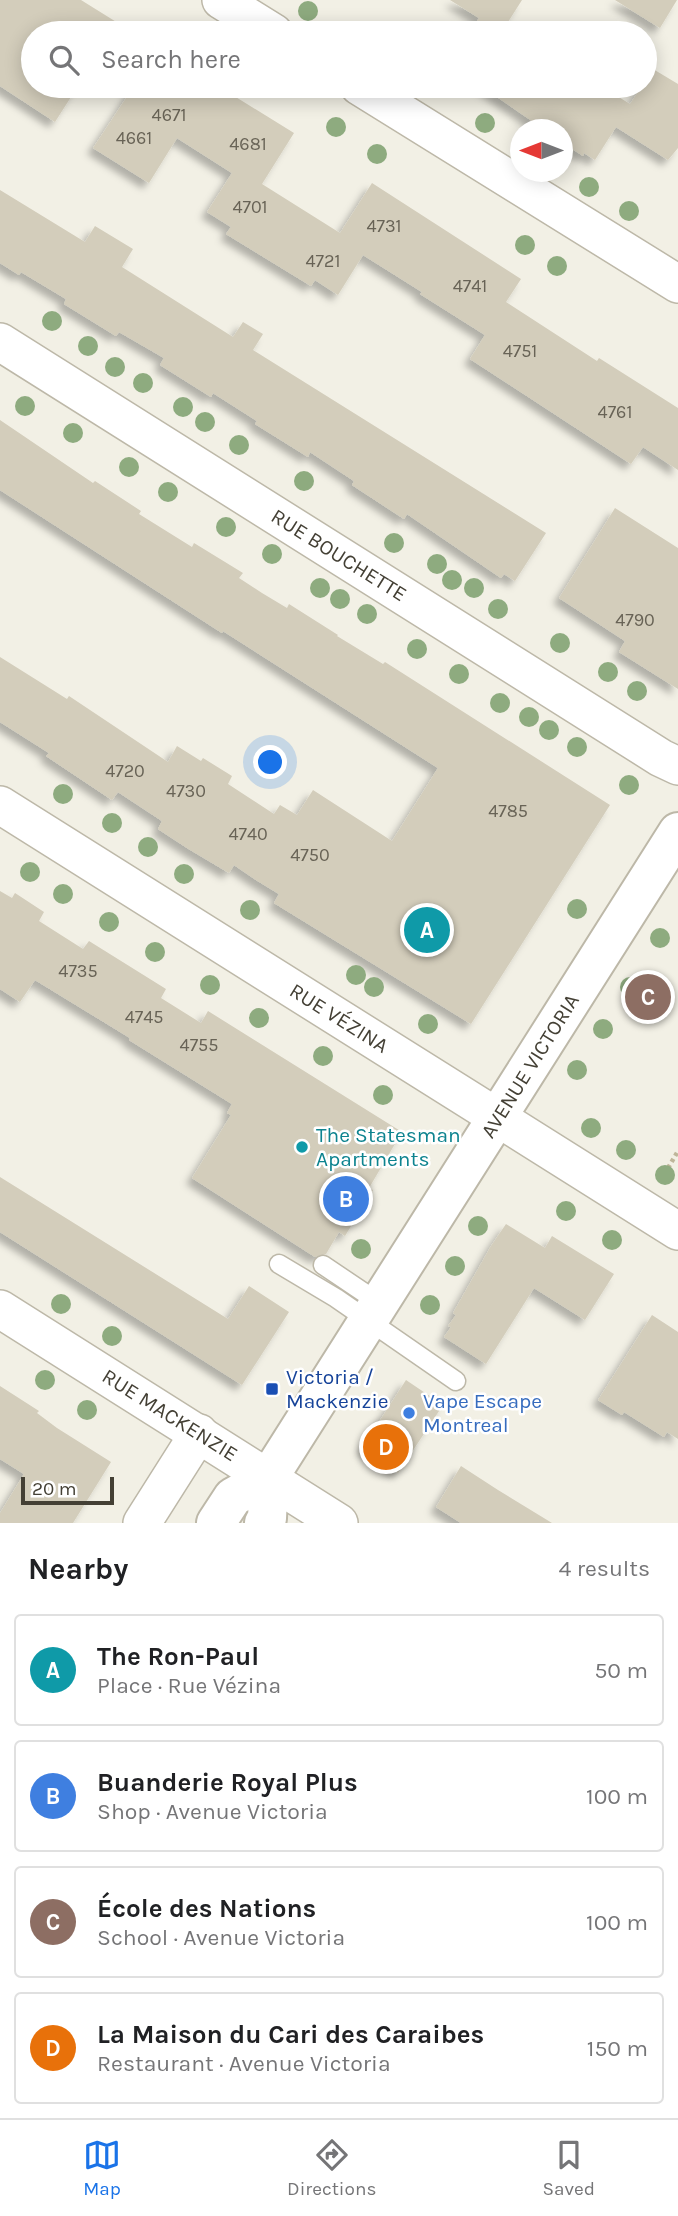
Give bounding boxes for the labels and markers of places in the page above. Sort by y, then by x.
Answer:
pin: A [404,904,450,956]
pin: C [625,971,671,1023]
place label: The Statesman Apartments [316,1123,461,1171]
marker: The Statesman Apartments [294,1139,310,1155]
pin: B [323,1173,369,1225]
place label: Victoria / Mackenzie [286,1365,388,1413]
marker: Victoria / Mackenzie [264,1381,280,1397]
place label: Vape Escape Montreal [423,1389,542,1437]
marker: Vape Escape Montreal [401,1405,417,1421]
pin: D [363,1421,409,1473]

